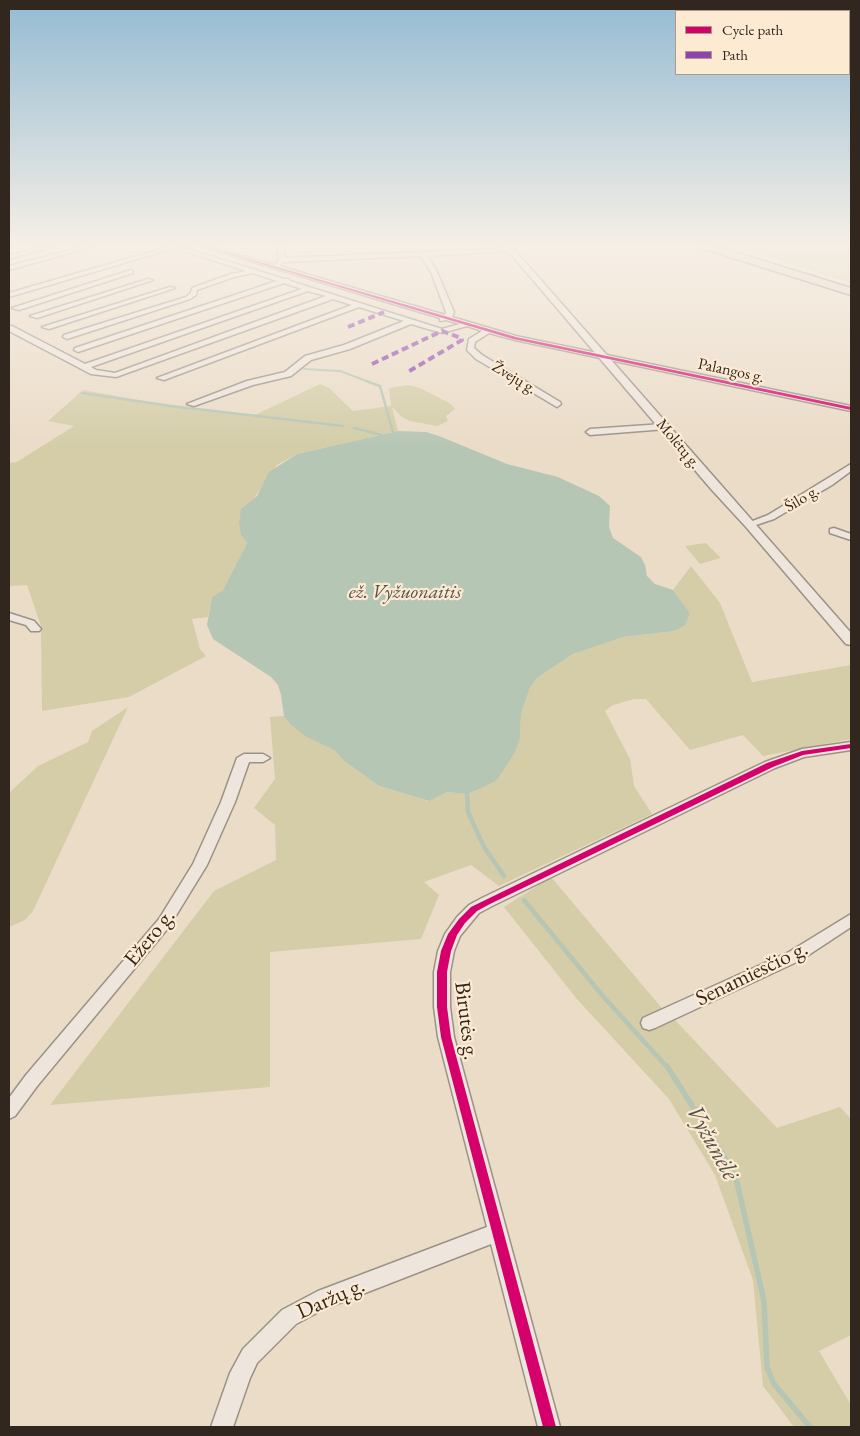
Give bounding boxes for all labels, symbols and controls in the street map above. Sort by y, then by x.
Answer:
legend [675,10,850,75]
text: Cycle path [722,20,783,39]
text: Path [722,45,748,64]
street label: Palangos g. [696,355,766,387]
street label: Žvejų g. [488,357,540,399]
street label: Molėtų g. [652,415,704,473]
street label: Šilo g. [781,481,823,517]
water label: ež. Vyžuonaitis [349,581,461,605]
street label: Ežero g. [119,904,181,972]
street label: Senamiesčio g. [692,935,812,1013]
street label: Birutės g. [448,980,484,1062]
water label: Vyžunėlė [680,1100,744,1186]
street label: Daržų g. [293,1272,369,1326]

